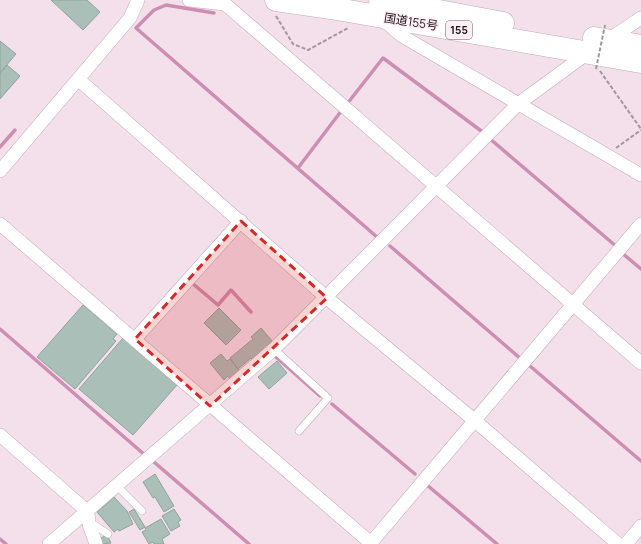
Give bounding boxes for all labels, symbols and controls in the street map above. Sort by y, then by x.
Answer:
street label: 国道155号 [383,9,439,34]
road number: 155 [446,21,472,39]

